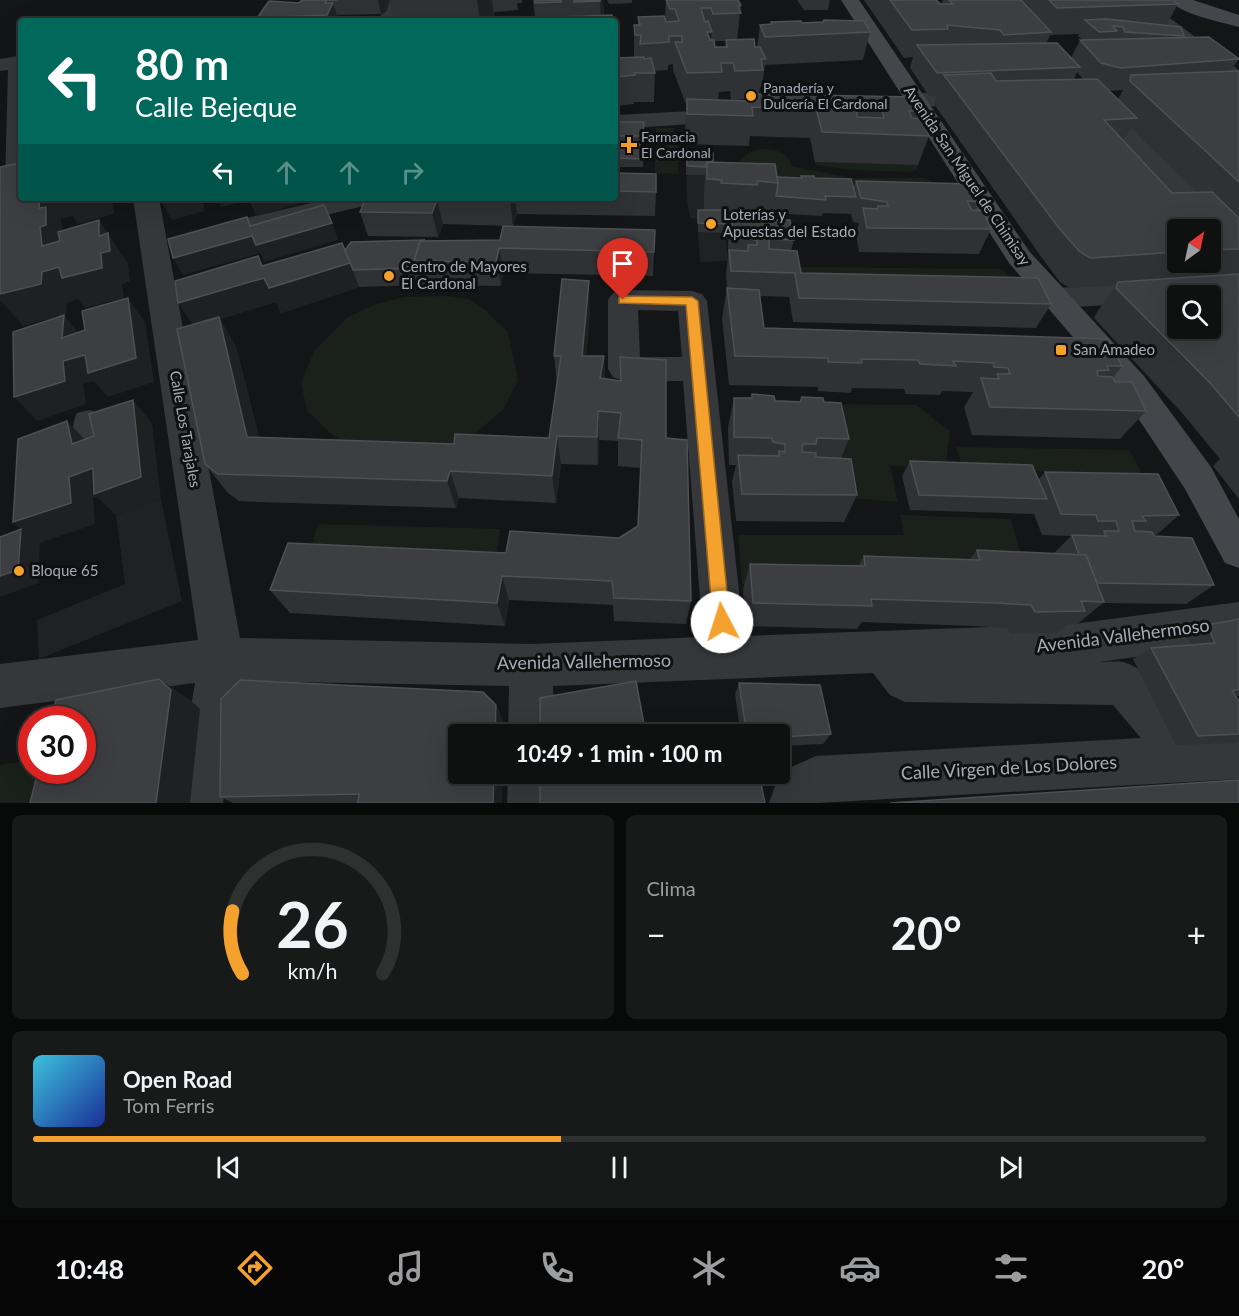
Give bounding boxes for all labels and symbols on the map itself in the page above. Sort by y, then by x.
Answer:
place label: Panadería y Dulcería El Cardonal [763,79,888,112]
street label: Avenida San Miguel de Chimisay [901,82,1035,269]
marker: Panadería y Dulcería El Cardonal [744,89,758,103]
place label: Farmacia El Cardonal [641,128,711,161]
marker: Farmacia El Cardonal [622,138,636,152]
place label: Loterías y Apuestas del Estado [723,205,856,240]
marker: Loterías y Apuestas del Estado [704,217,718,231]
north arrow [1167,219,1221,273]
pin [597,238,648,300]
place label: Centro de Mayores El Cardonal [401,257,527,292]
marker: Centro de Mayores El Cardonal [382,269,396,283]
place label: San Amadeo [1073,340,1155,358]
marker: San Amadeo [1054,343,1068,357]
street label: Calle Los Tarajales [167,369,205,489]
place label: Bloque 65 [31,561,99,579]
marker: Bloque 65 [12,564,26,578]
position arrow [690,590,754,654]
street label: Avenida Vallehermoso [1035,613,1211,657]
street label: Avenida Vallehermoso [497,648,671,674]
speed limit sign: 30 [18,706,96,784]
street label: Calle Virgen de Los Dolores [900,750,1118,784]

